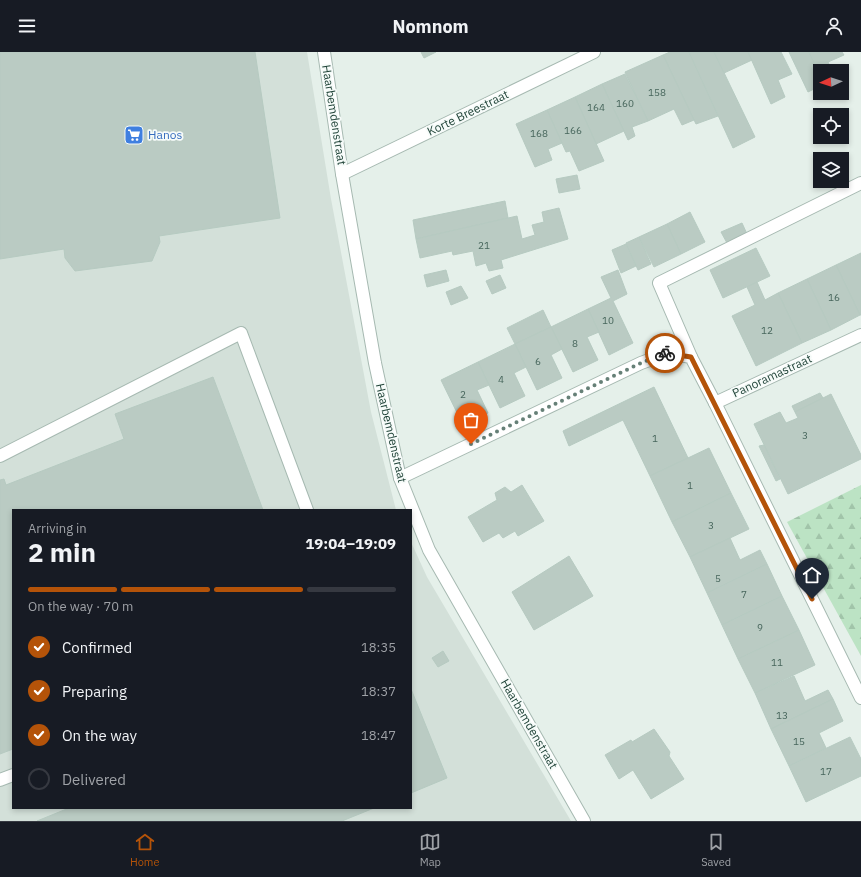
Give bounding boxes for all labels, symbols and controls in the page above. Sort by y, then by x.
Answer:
icon: menu [16,15,38,37]
text: Nomnom [392,15,469,38]
icon: person [823,15,845,37]
street label: Haarbemdenstraat [319,64,350,166]
north arrow [813,64,849,100]
map controls [813,64,849,188]
street label: Korte Breestraat [425,86,511,139]
house number: 158 [648,86,666,99]
house number: 160 [616,97,634,110]
house number: 164 [587,101,605,114]
button: locate [813,108,849,144]
supermarket icon: Hanos [123,124,145,146]
house number: 166 [564,124,582,137]
place label: Hanos [148,127,182,142]
house number: 168 [530,127,548,140]
button: layers [813,152,849,188]
house number: 21 [478,239,490,252]
house number: 16 [828,291,840,304]
house number: 10 [602,314,614,327]
house number: 12 [761,324,773,337]
courier [645,333,685,373]
house number: 8 [572,337,578,350]
icon: bike [654,342,676,364]
street label: Panoramastraat [730,351,814,401]
house number: 6 [535,355,541,368]
house number: 4 [498,373,504,386]
street label: Haarbemdenstraat [373,382,410,484]
house number: 2 [460,388,466,401]
pin [454,403,488,444]
icon: bag [460,409,482,431]
house number: 3 [802,429,808,442]
house number: 1 [652,432,658,445]
house number: 1 [687,479,693,492]
house number: 3 [708,519,714,532]
text: Arriving in [28,520,87,537]
text: 19:04–19:09 [305,534,396,553]
text: 2 min [28,535,96,569]
pin [795,558,829,599]
icon: home [801,564,823,586]
house number: 5 [715,572,721,585]
house number: 7 [741,588,747,601]
text: On the way · 70 m [28,598,133,615]
house number: 9 [757,621,763,634]
icon: check [28,636,50,658]
text: Confirmed [62,638,132,657]
text: 18:35 [361,639,396,656]
house number: 11 [771,656,783,669]
street label: Haarbemdenstraat [498,676,561,771]
icon: check [28,680,50,702]
text: Preparing [62,682,127,701]
text: 18:37 [361,683,396,700]
house number: 13 [776,709,788,722]
icon: check [28,724,50,746]
text: On the way [62,726,137,745]
text: 18:47 [361,727,396,744]
house number: 15 [793,735,805,748]
house number: 17 [820,765,832,778]
text: Delivered [62,770,126,789]
tab: Home [130,831,160,869]
tab: Map [419,831,441,869]
tab: Saved [701,831,731,869]

